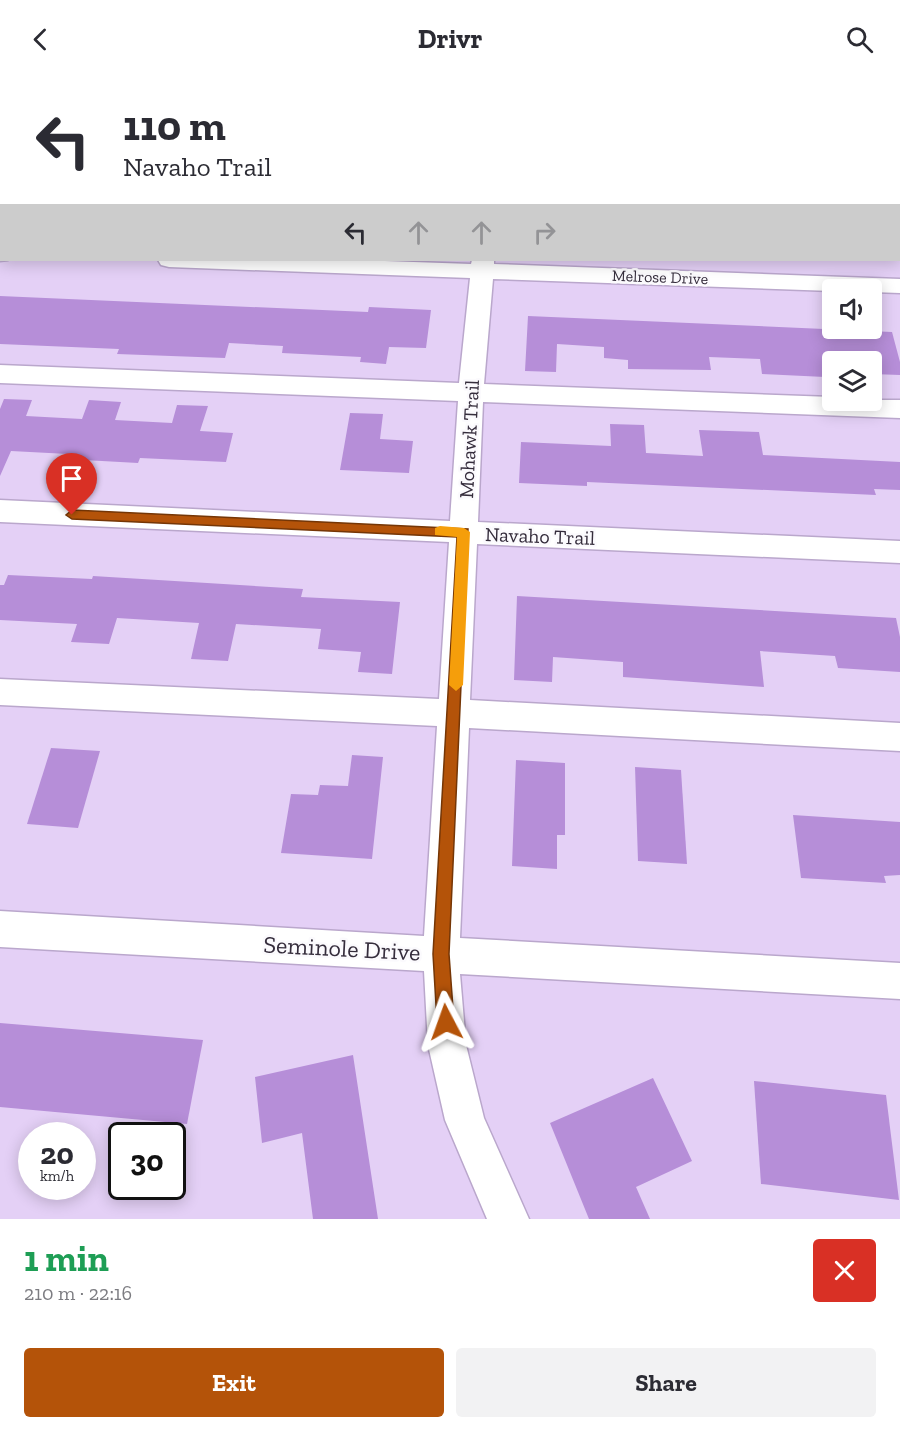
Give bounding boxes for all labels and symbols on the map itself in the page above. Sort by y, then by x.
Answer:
street label: Melrose Drive [612,266,708,288]
street label: Mohawk Trail [454,379,484,499]
pin [46,453,97,515]
street label: Navaho Trail [485,522,595,550]
street label: Seminole Drive [263,929,421,967]
position arrow [414,990,478,1054]
speed limit sign: 30 [108,1122,186,1200]

